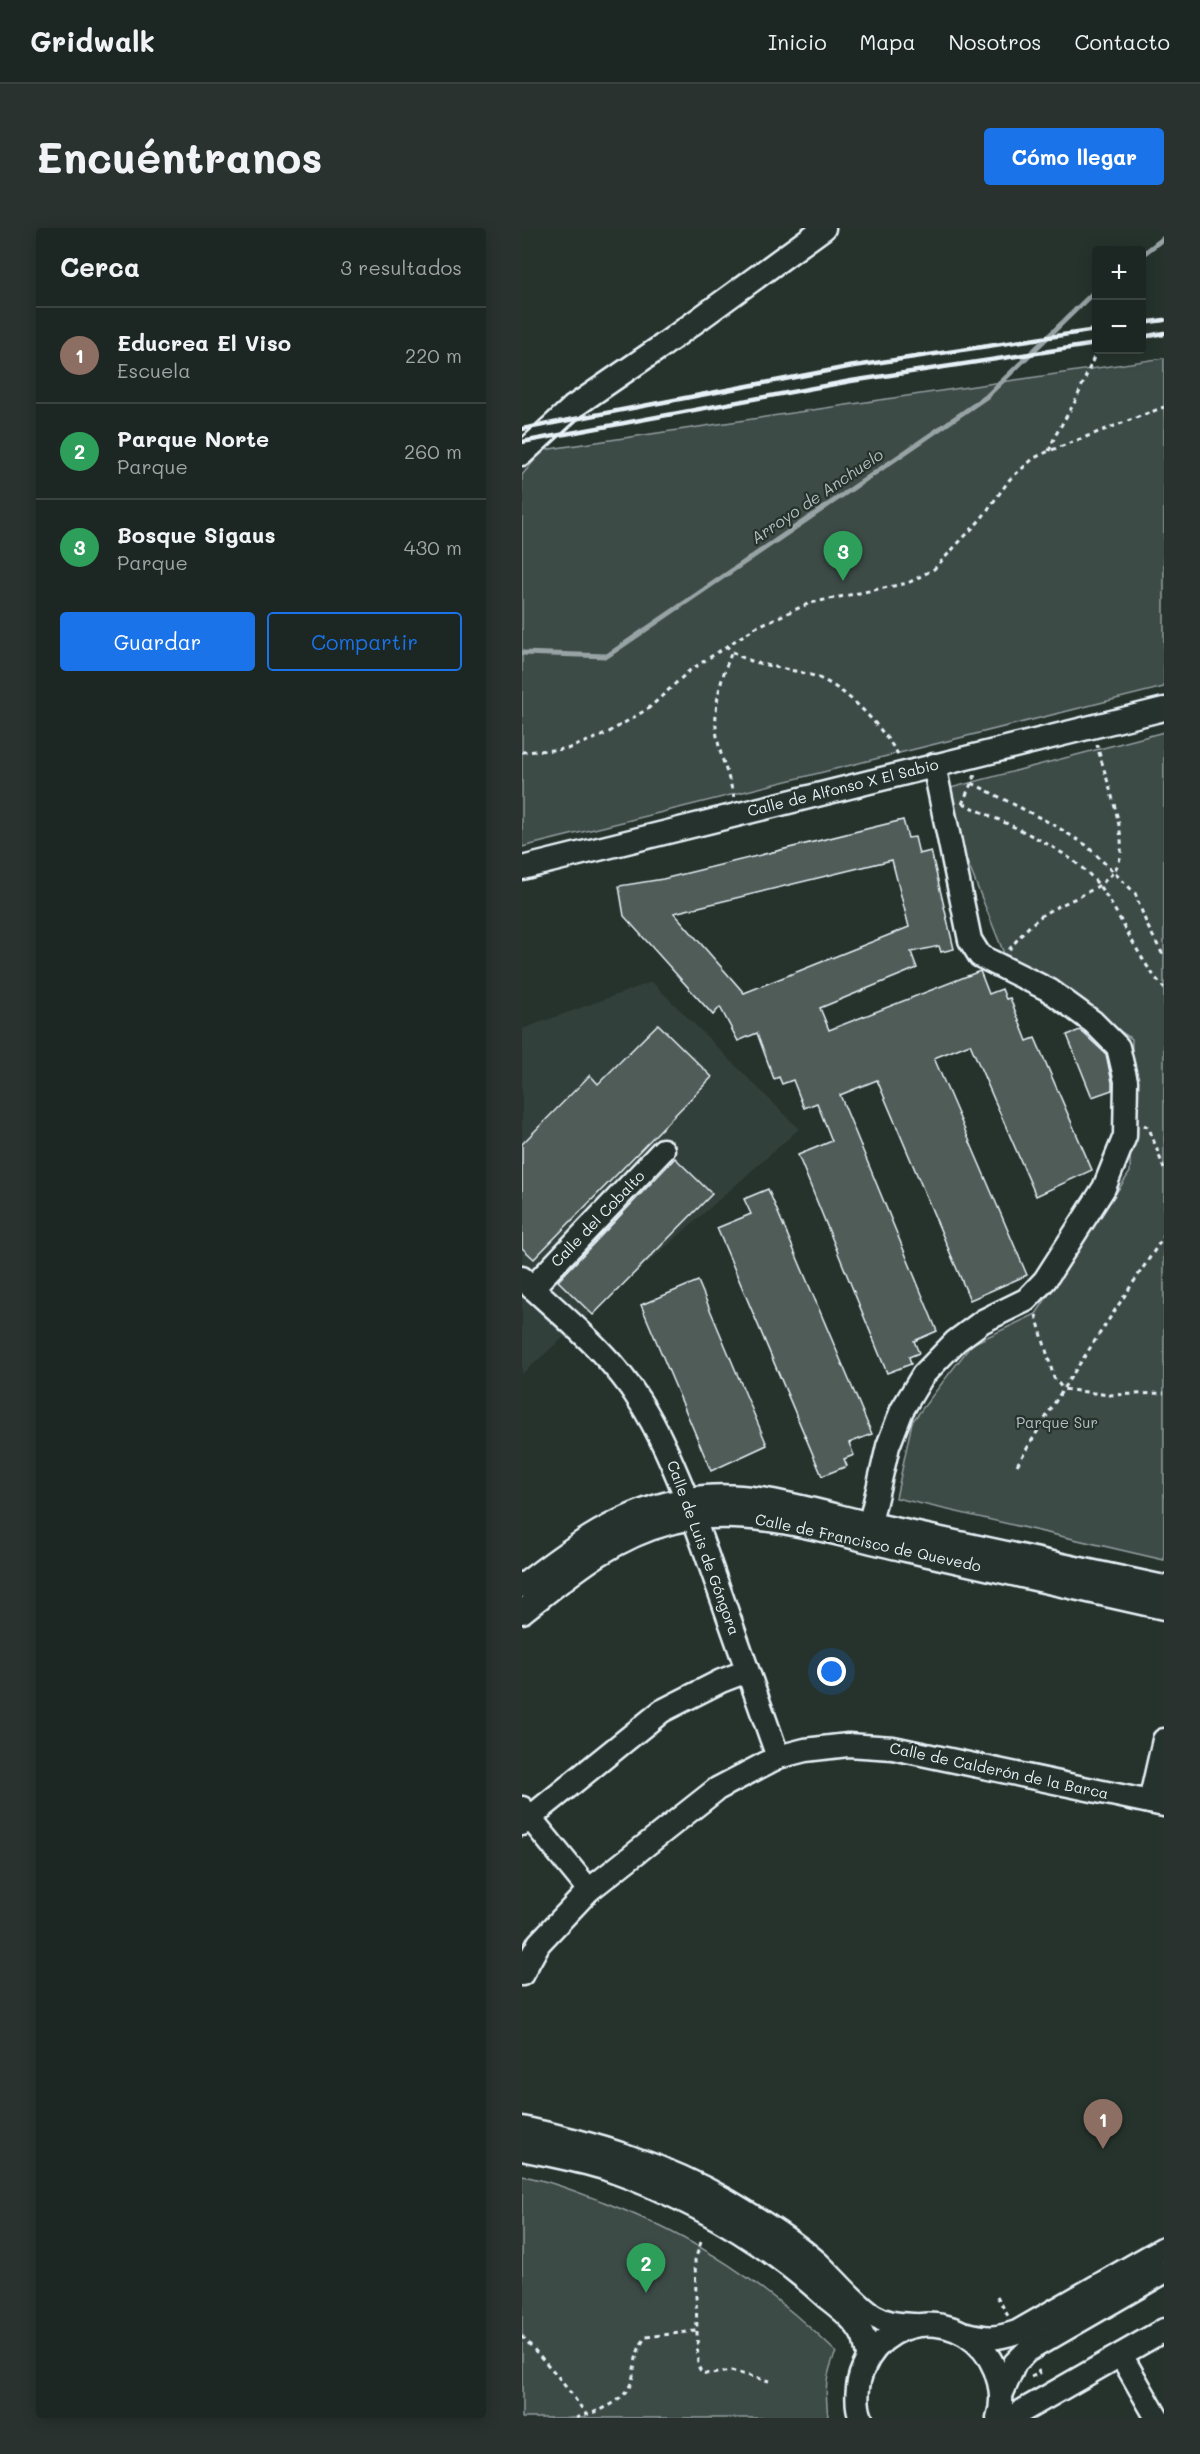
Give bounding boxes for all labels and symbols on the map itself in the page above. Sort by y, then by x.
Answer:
water label: Arroyo de Anchuelo [746,443,887,548]
pin: 3 [824,532,862,581]
street label: Calle de Alfonso X El Sabio [745,754,940,820]
street label: Calle del Cobalto [546,1166,649,1271]
park label: Parque Sur [1016,1412,1098,1432]
street label: Calle de Luis de Góngora [663,1458,745,1638]
street label: Calle de Francisco de Quevedo [753,1508,983,1576]
your location [817,1657,846,1686]
street label: Calle de Calderón de la Barca [888,1737,1110,1803]
pin: 1 [1084,2100,1122,2149]
pin: 2 [626,2244,666,2293]

